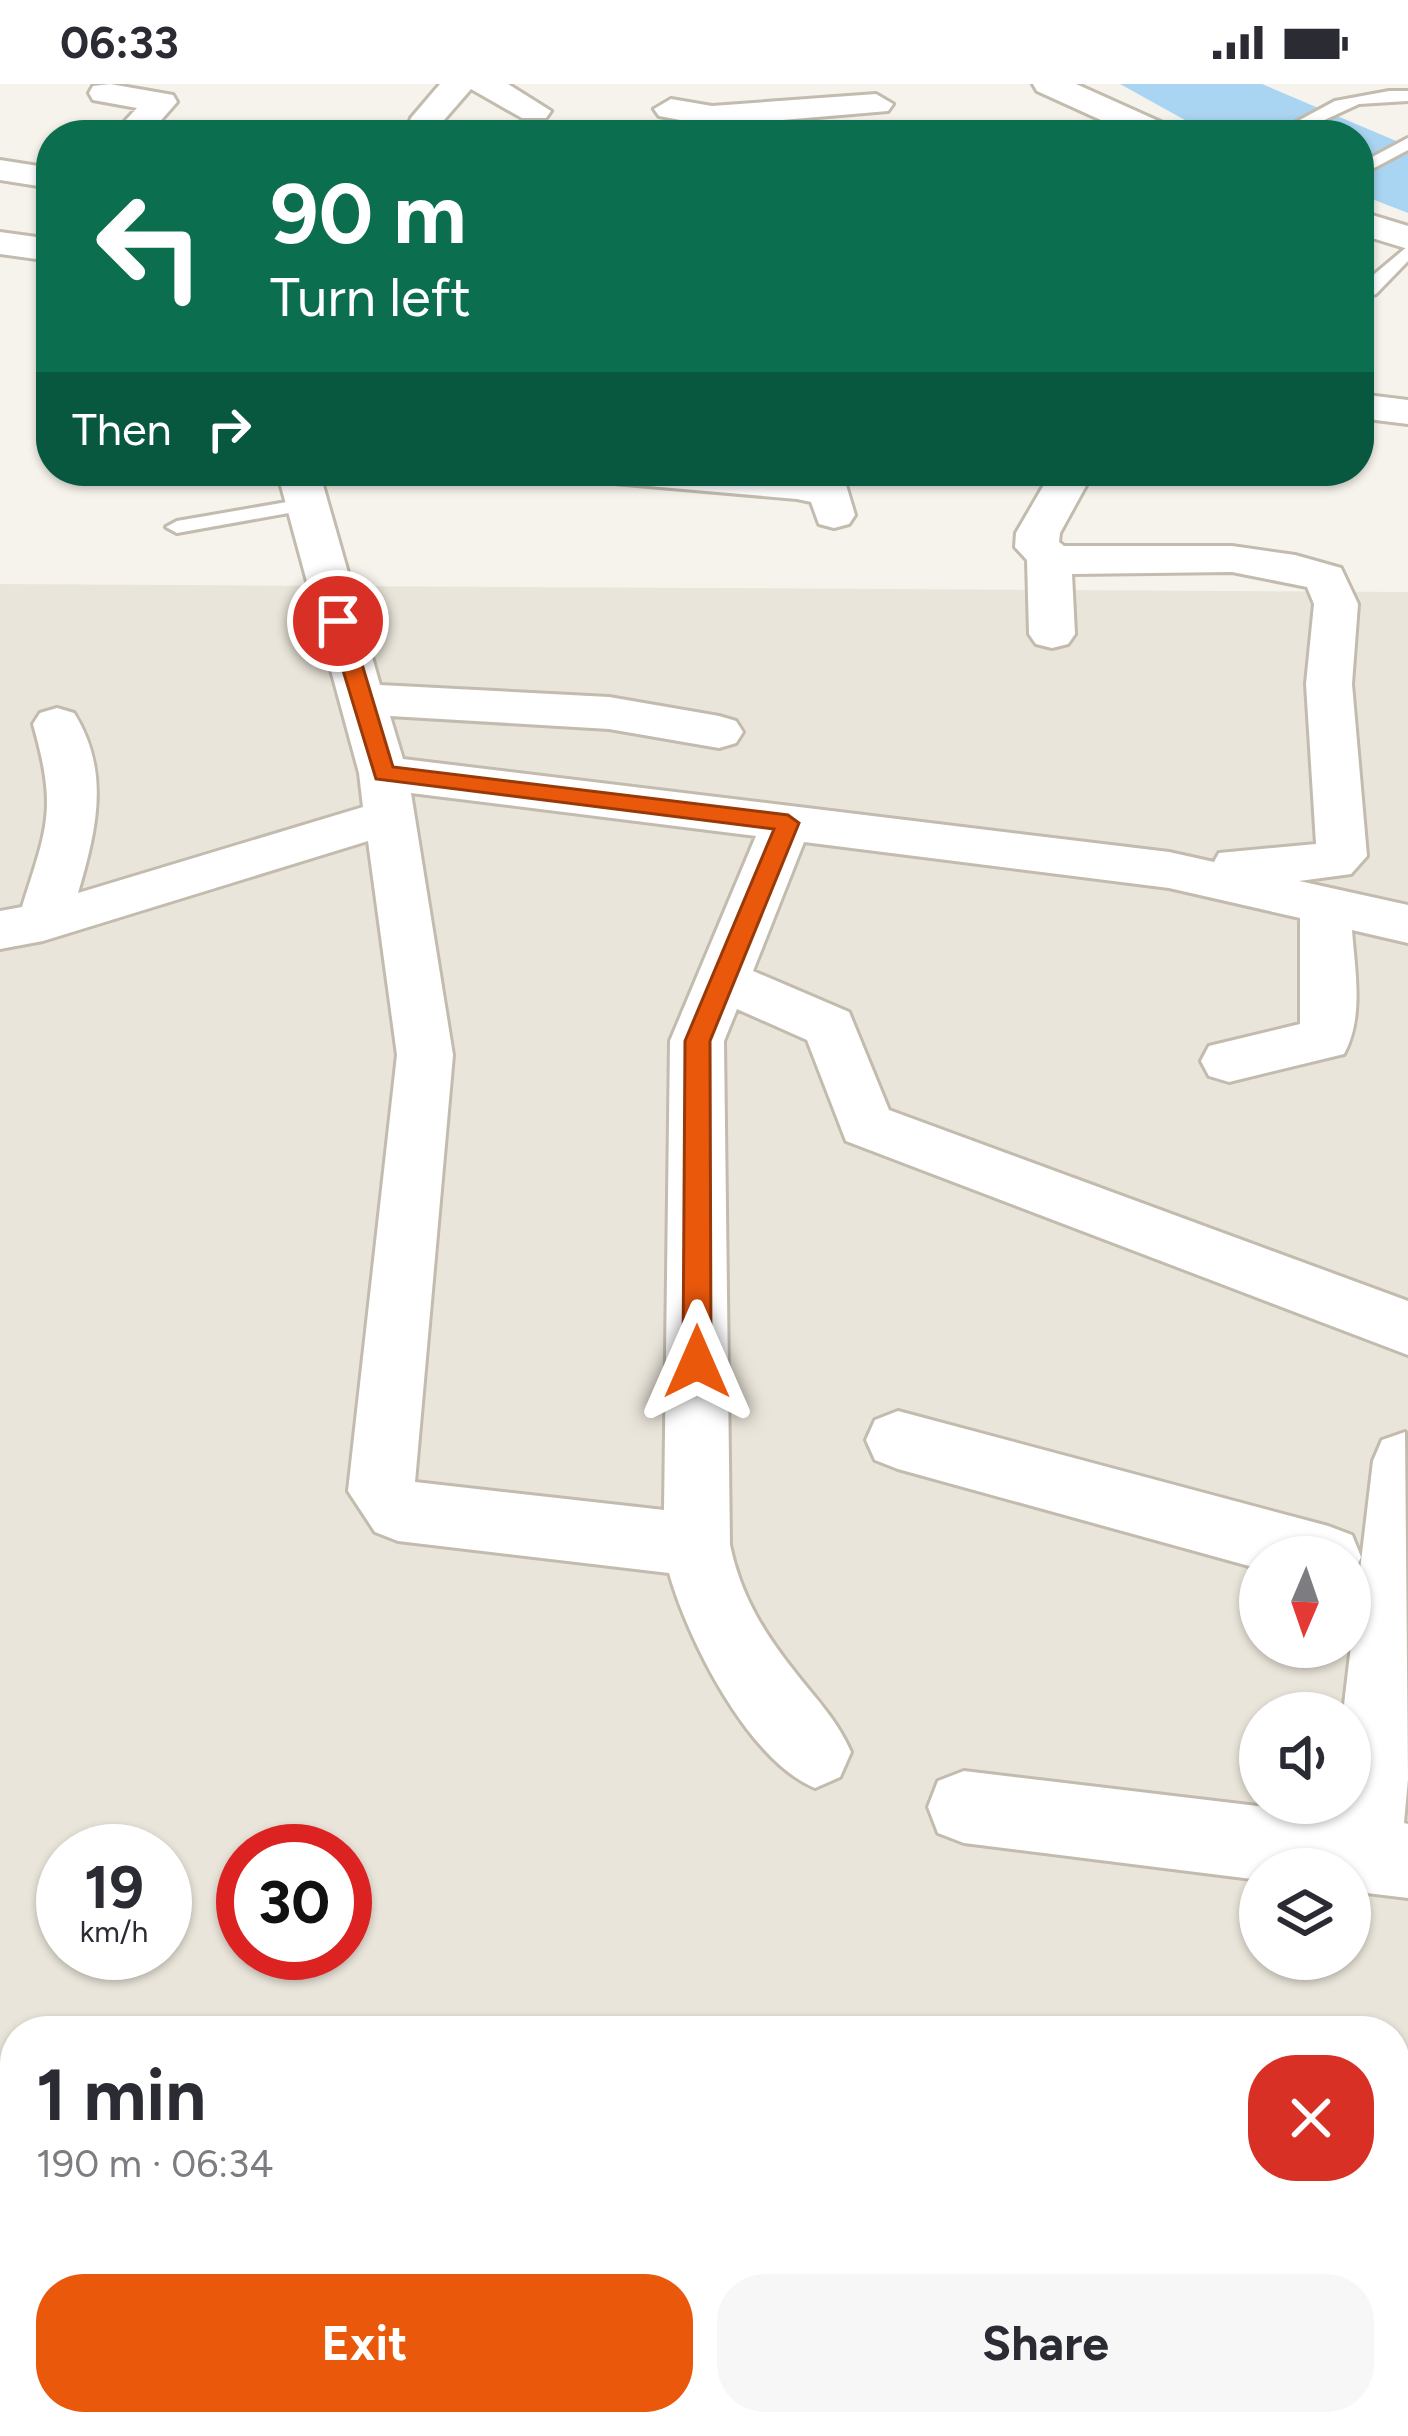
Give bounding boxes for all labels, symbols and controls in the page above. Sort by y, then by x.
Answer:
text: 06:33 [60,15,179,69]
text: 90 m [270,163,466,264]
icon: left [72,168,228,324]
text: Turn left [270,265,471,330]
icon: right [196,396,262,462]
text: Then [72,402,172,456]
pin [287,570,389,672]
icon: arrive [305,588,371,654]
position arrow [634,1299,760,1425]
north arrow [1239,1536,1371,1668]
map controls [1239,1536,1371,1980]
button: sound [1239,1692,1371,1824]
speed limit sign: 30 [216,1824,372,1980]
button: layers [1239,1848,1371,1980]
text: 19 [84,1851,144,1923]
text: km/h [80,1913,148,1950]
text: 1 min [36,2052,206,2138]
button: close [1248,2055,1374,2181]
text: 190 m · 06:34 [36,2140,274,2187]
button: Exit [36,2274,693,2412]
button: Share [717,2274,1374,2412]

